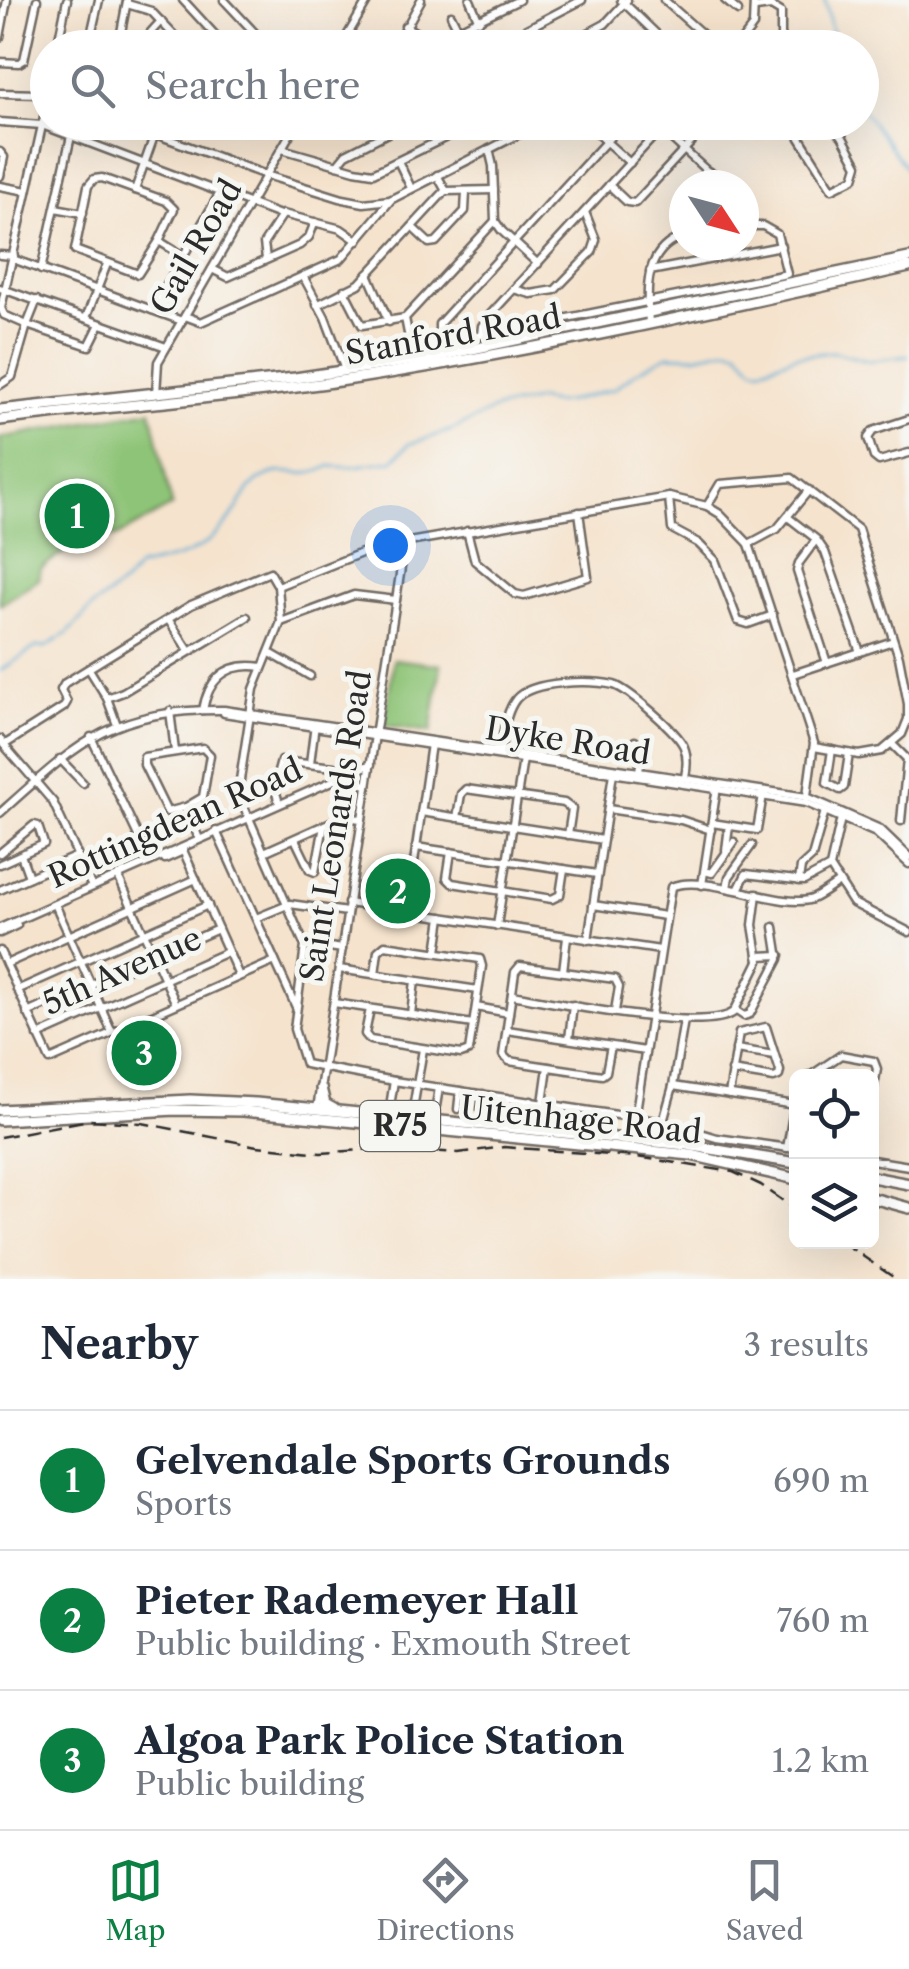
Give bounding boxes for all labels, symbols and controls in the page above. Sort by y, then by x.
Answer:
search box [30,30,879,140]
icon: search [65,58,120,113]
text: Search here [145,62,360,109]
north arrow [669,170,759,260]
street label: Gail Road [141,172,250,321]
street label: Stanford Road [342,296,564,373]
pin: 1 [44,478,110,554]
your location [365,520,416,571]
street label: Saint Leonards Road [292,667,379,985]
street label: Dyke Road [483,708,653,773]
street label: Rottingdean Road [42,749,308,896]
pin: 2 [366,854,430,928]
street label: 5th Avenue [36,918,207,1023]
pin: 3 [112,1016,176,1090]
map controls [789,1069,879,1249]
button: locate [789,1069,879,1159]
street label: Uitenhage Road [458,1087,704,1152]
road number: R75 [360,1101,440,1151]
button: layers [789,1159,879,1249]
text: Nearby [40,1318,198,1370]
text: 3 results [743,1325,869,1364]
text: Gelvendale Sports Grounds [135,1437,671,1484]
text: 1 [65,1461,80,1500]
text: 690 m [773,1461,869,1500]
text: Sports [135,1484,232,1523]
text: Pieter Rademeyer Hall [135,1577,578,1624]
text: 2 [63,1601,82,1640]
text: 760 m [777,1601,869,1640]
text: Public building · Exmouth Street [135,1624,631,1663]
text: Algoa Park Police Station [135,1717,625,1764]
text: 3 [63,1741,82,1780]
text: 1.2 km [772,1741,869,1780]
text: Public building [135,1764,364,1803]
tab: Map [105,1853,166,1947]
tab: Directions [376,1853,515,1947]
tab: Saved [726,1853,804,1947]

